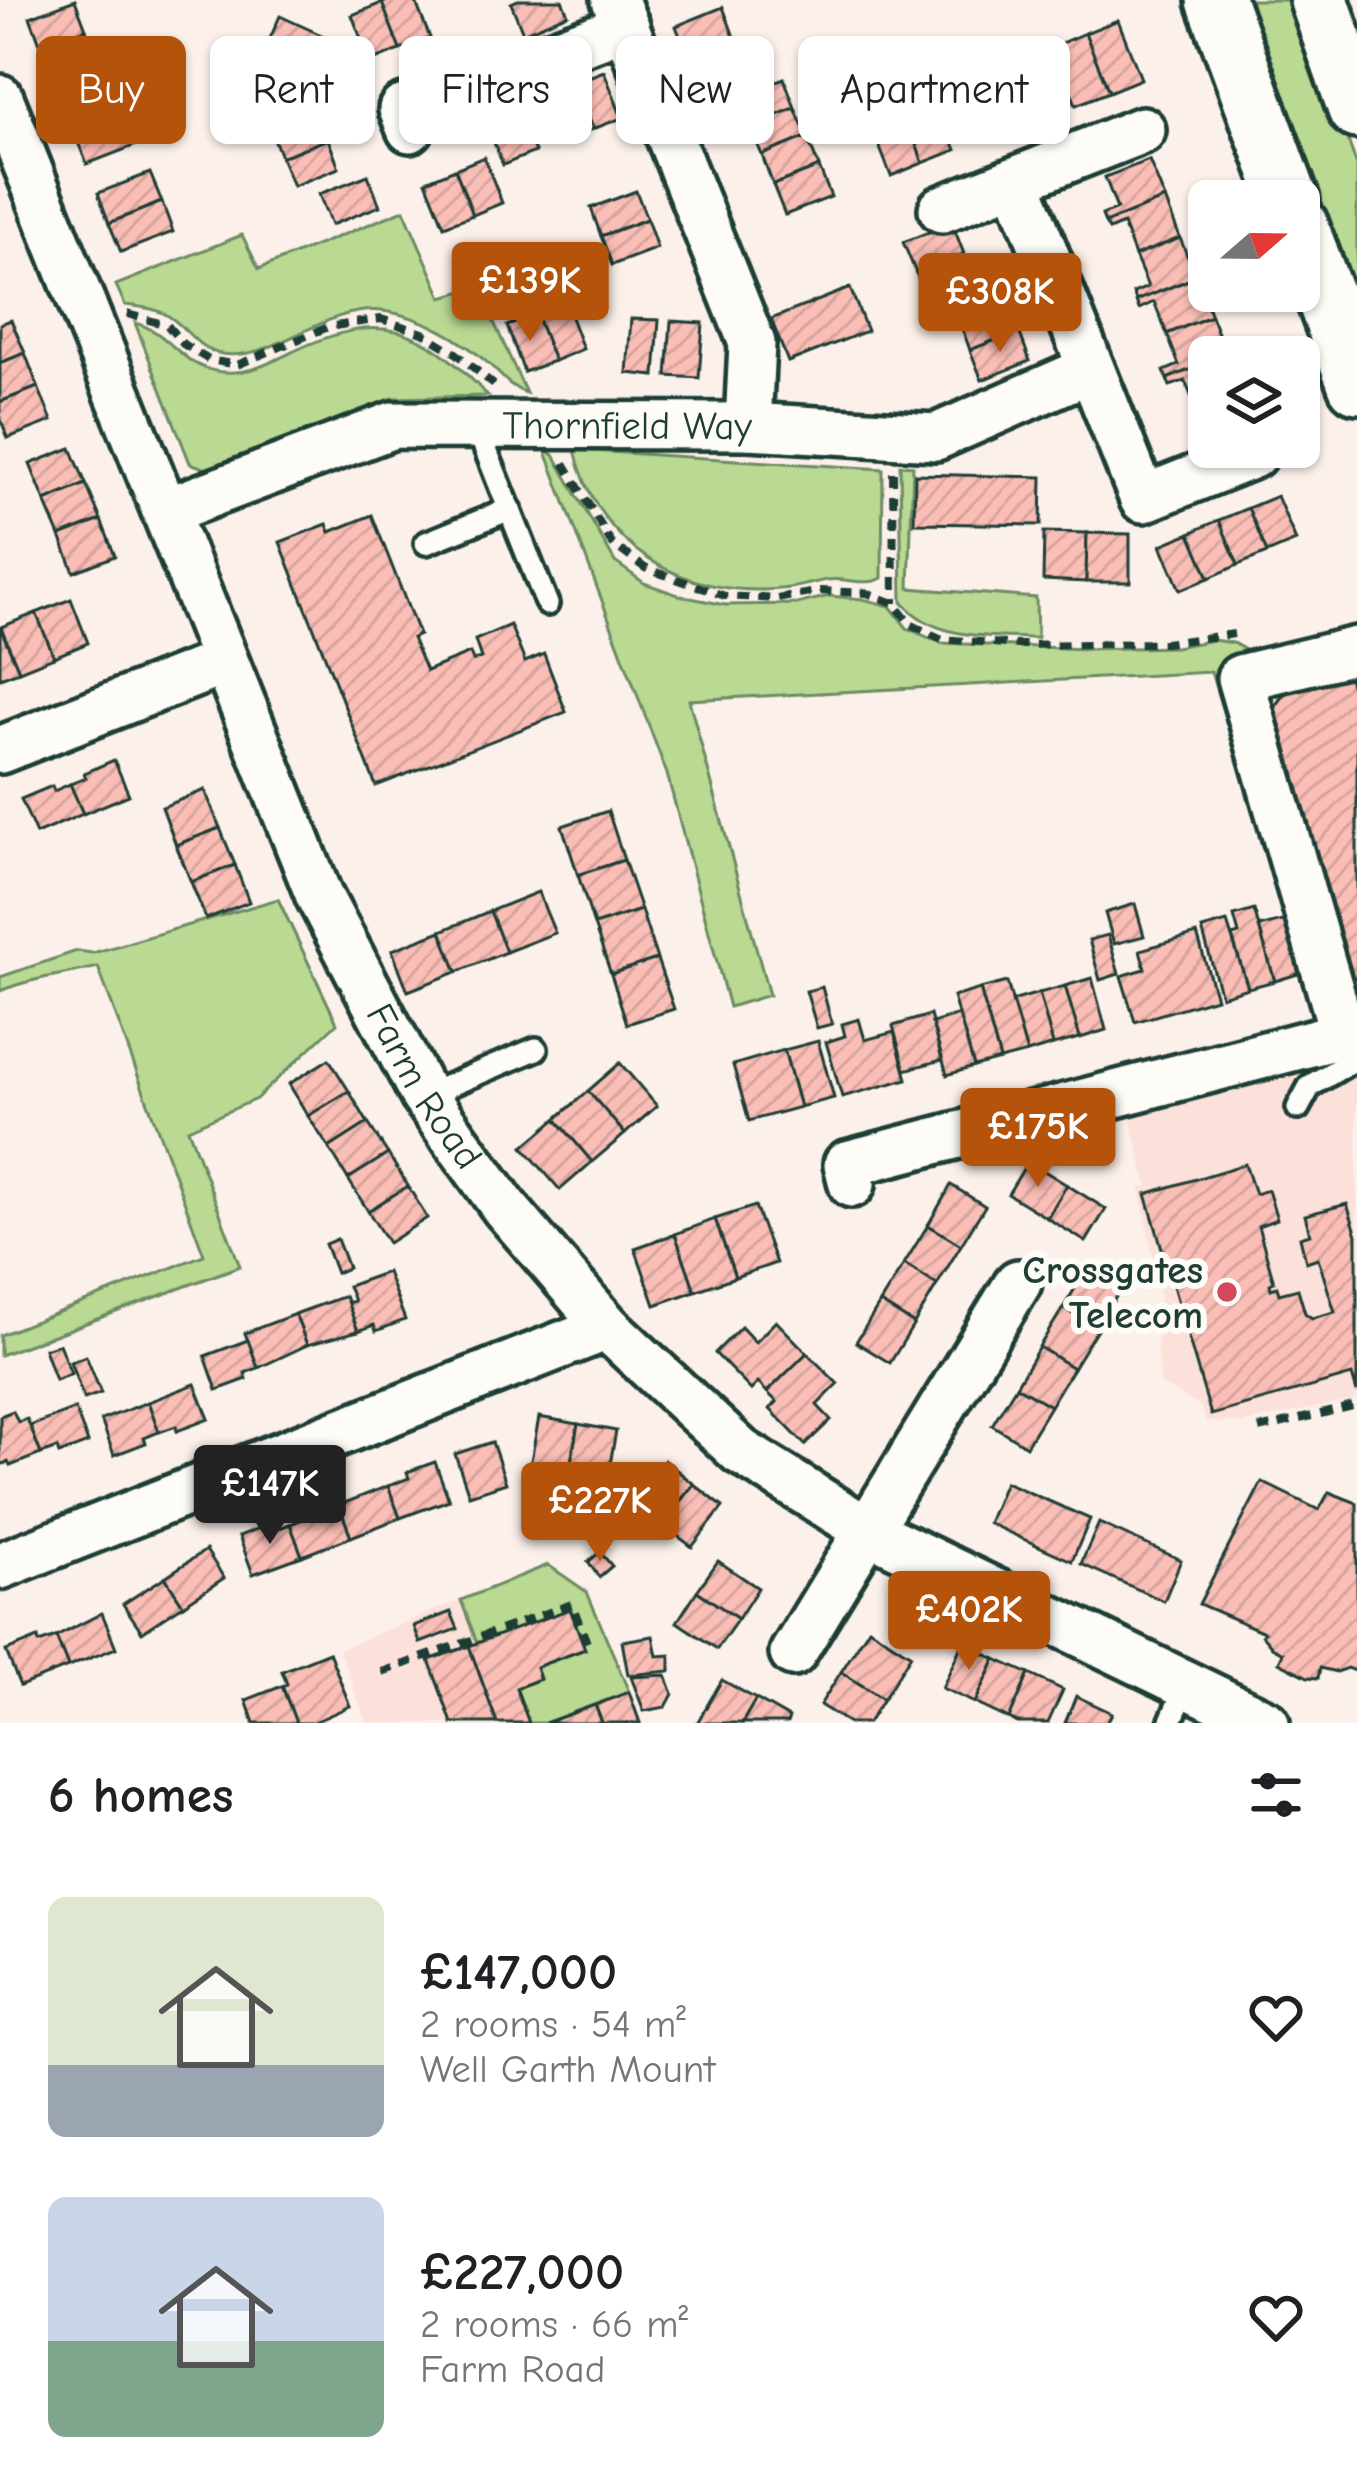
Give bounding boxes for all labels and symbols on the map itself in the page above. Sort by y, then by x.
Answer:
north arrow [1188,180,1320,312]
pin: £139K [446,242,614,344]
pin: £308K [916,253,1084,355]
street label: Thornfield Way [503,403,753,449]
street label: Farm Road [357,996,492,1178]
pin: £175K [954,1088,1122,1190]
place label: Crossgates Telecom [1022,1248,1203,1338]
marker: Crossgates Telecom [1214,1279,1240,1305]
pin: £147K [186,1445,354,1547]
pin: £227K [516,1462,684,1564]
pin: £402K [885,1571,1053,1673]

